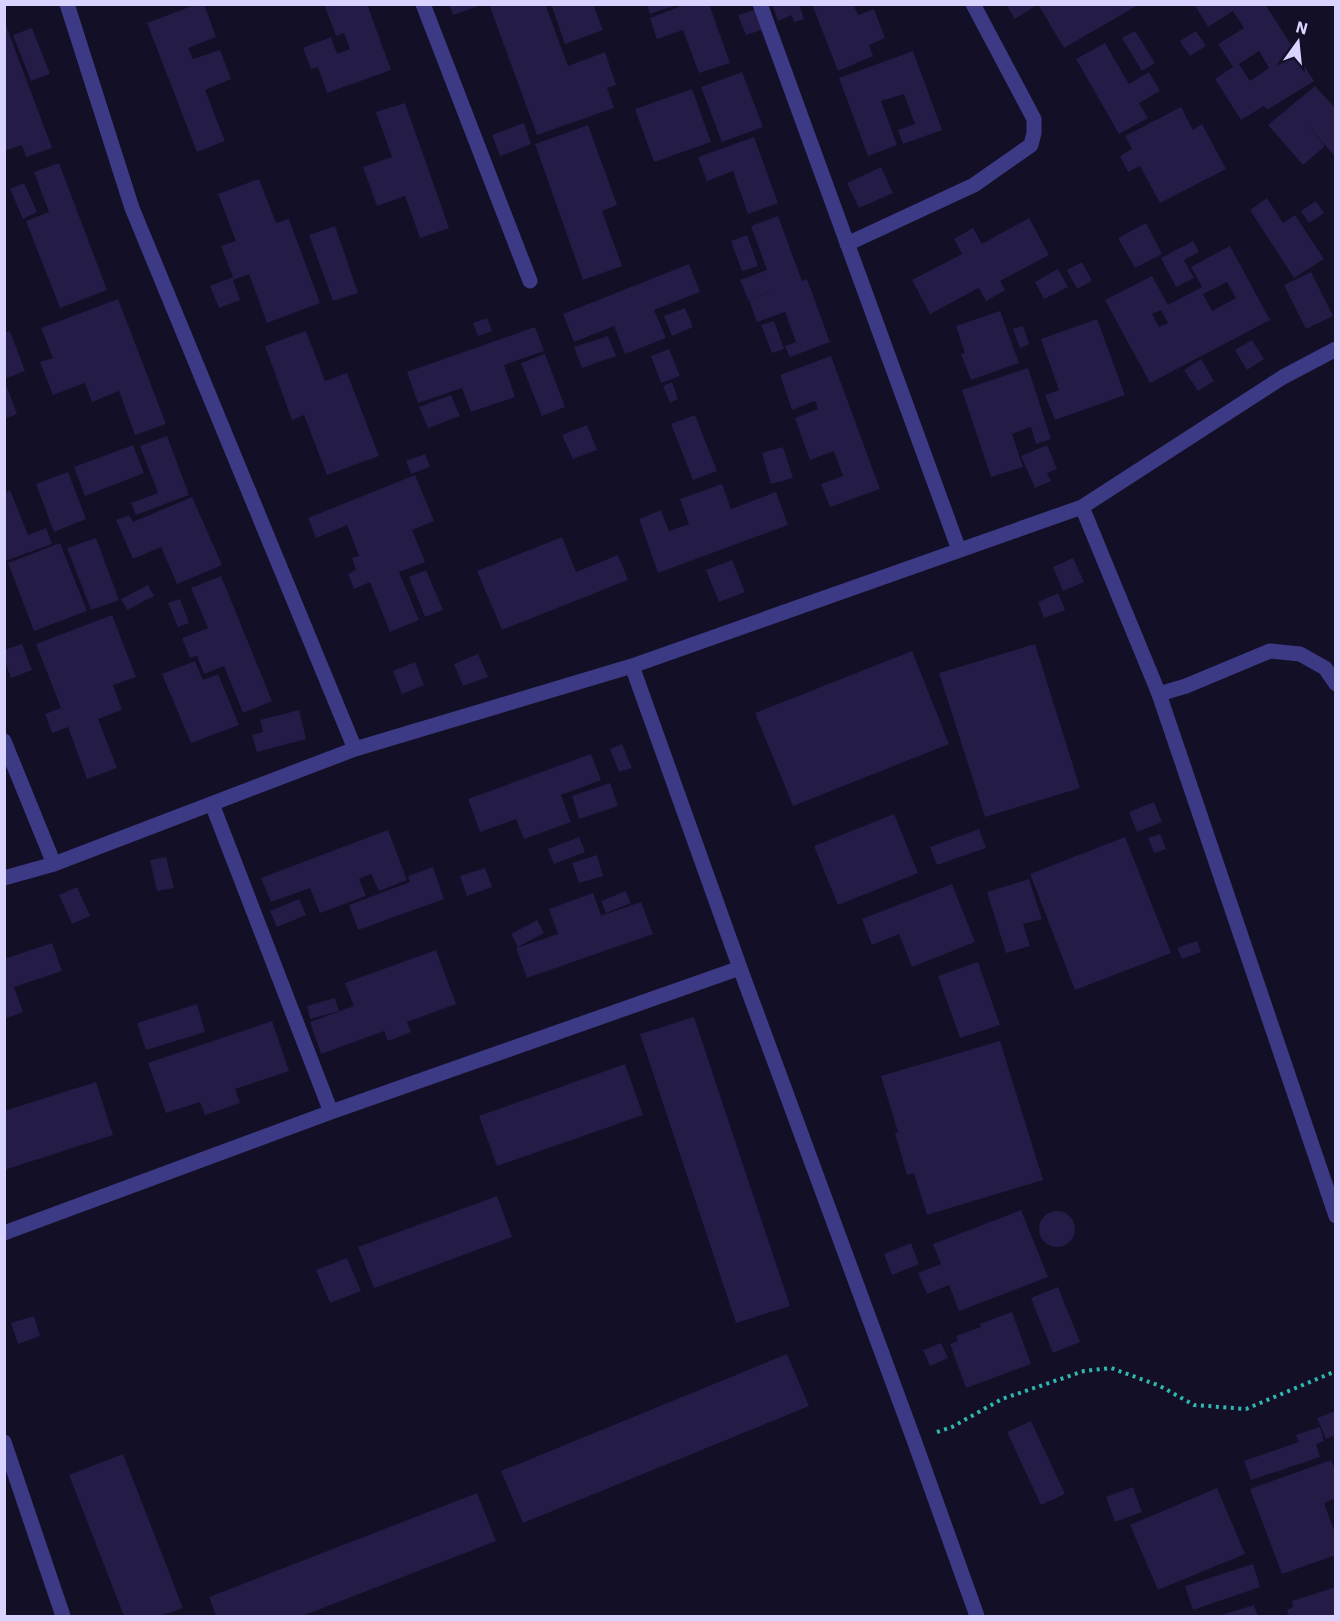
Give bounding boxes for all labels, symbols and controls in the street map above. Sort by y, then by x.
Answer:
north arrow [1268,12,1328,72]
text: N [1294,16,1310,39]

